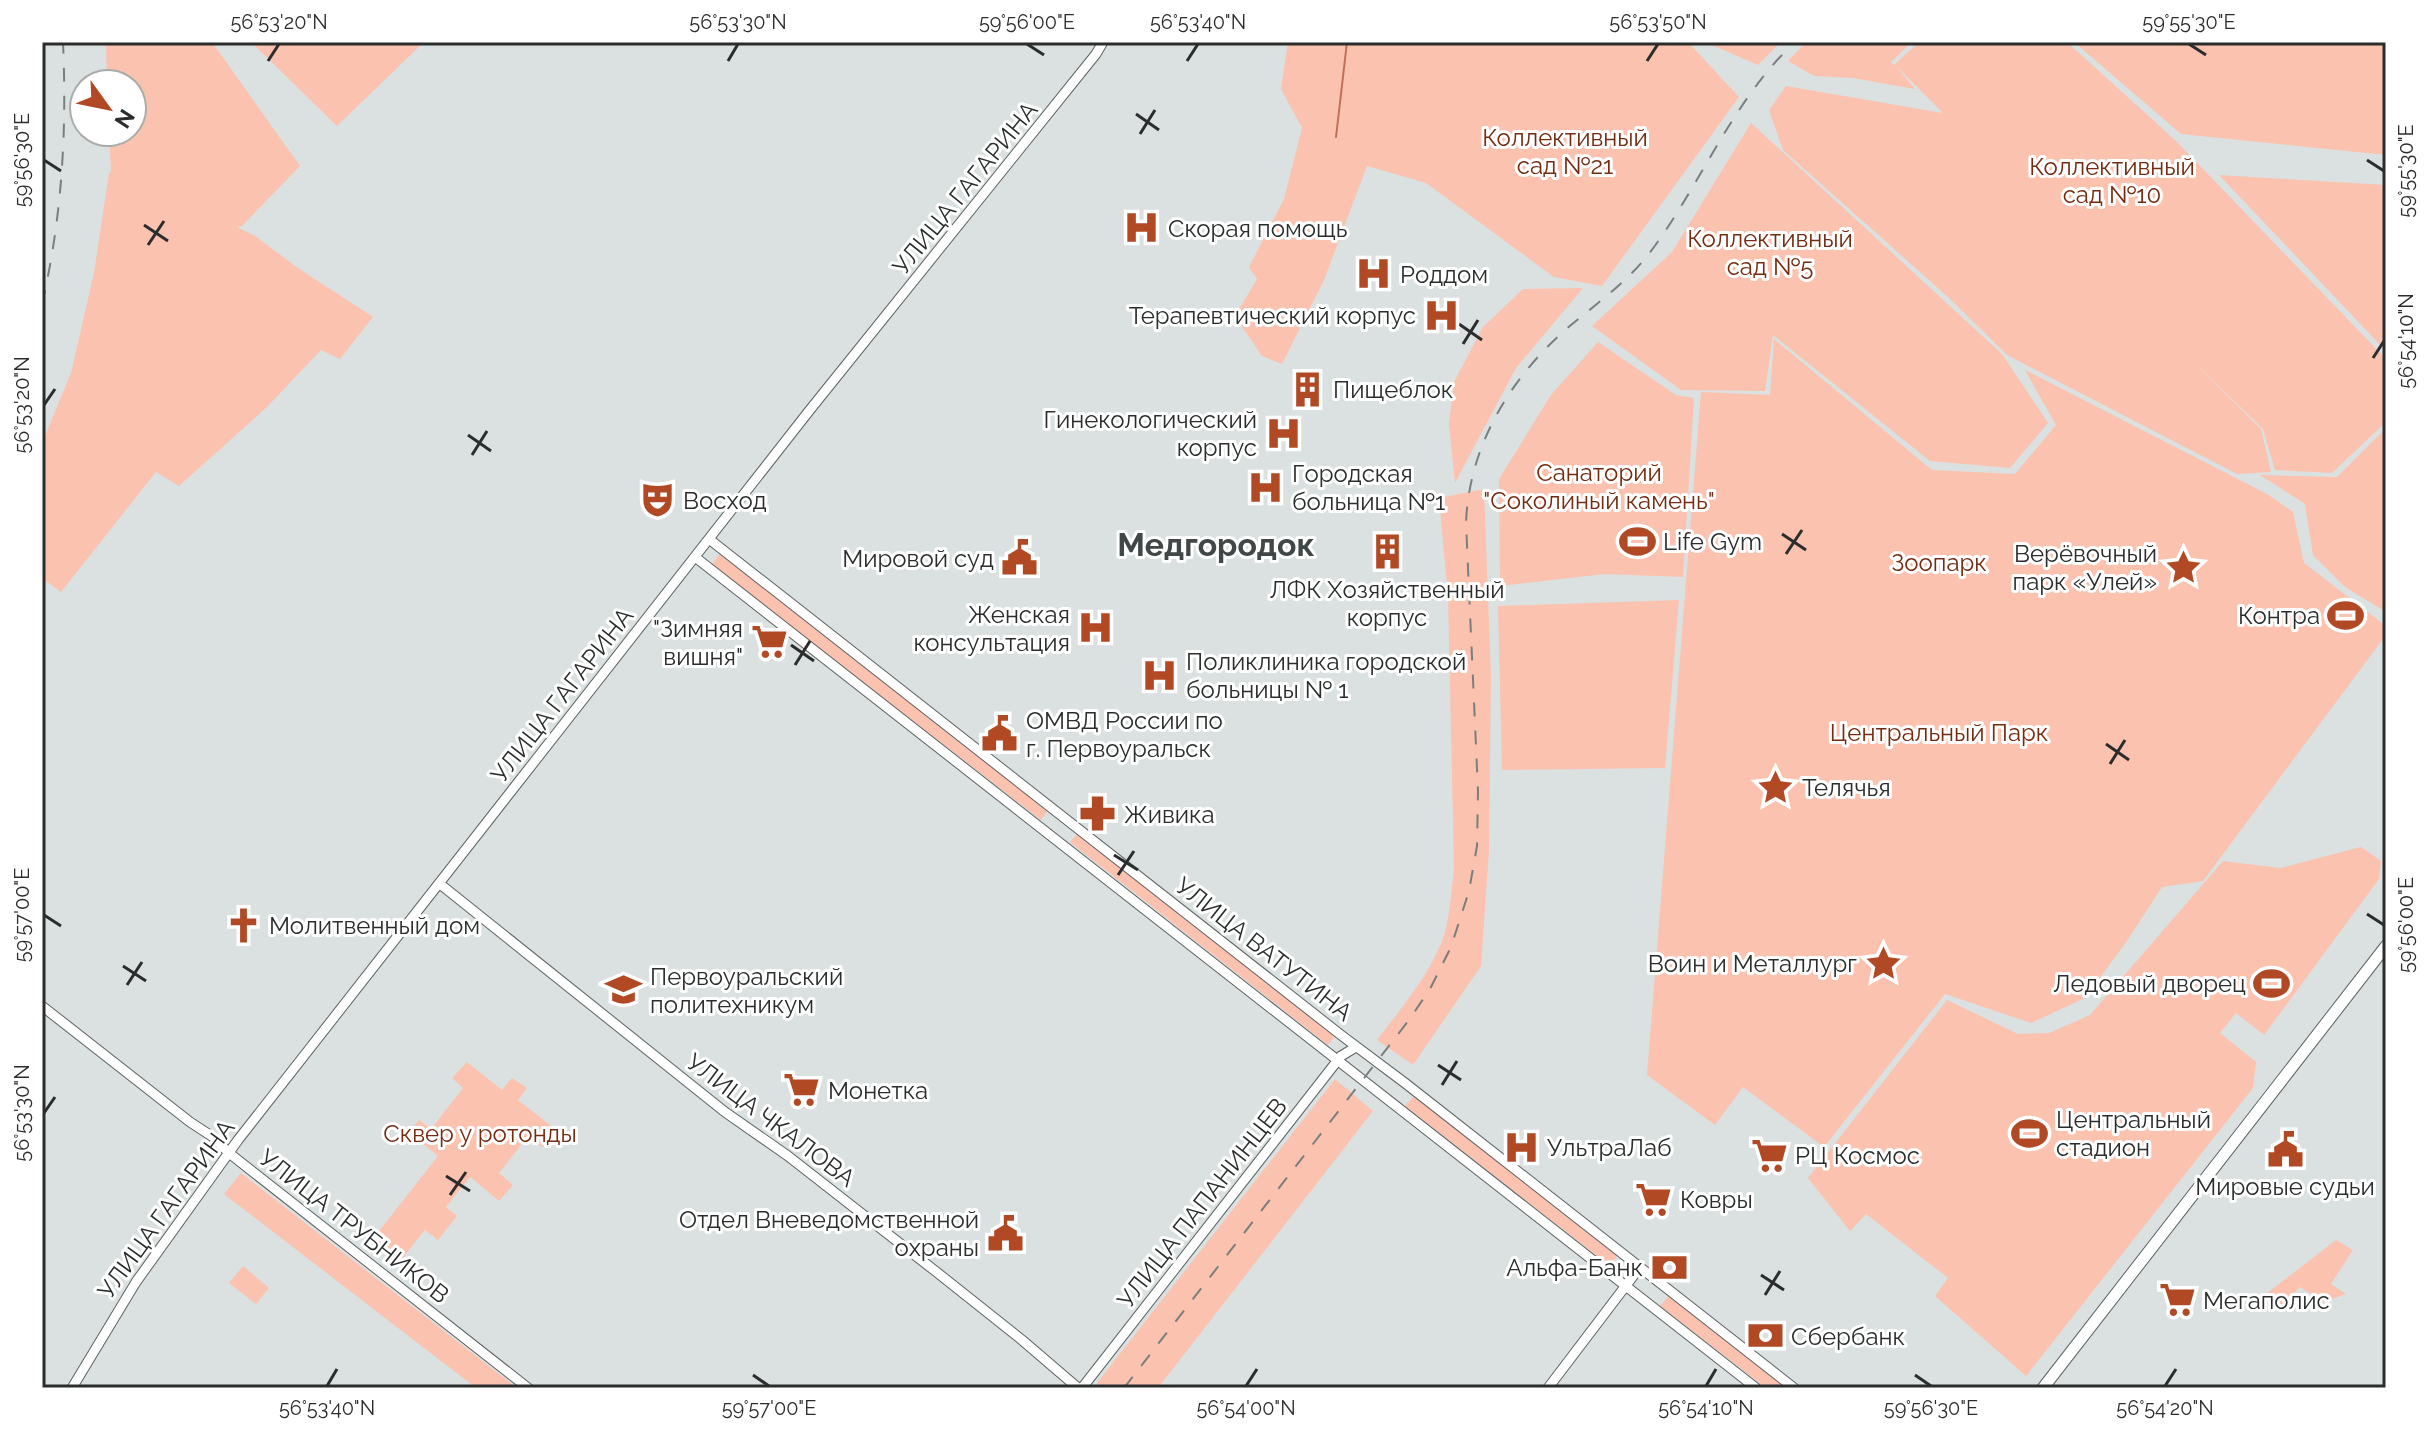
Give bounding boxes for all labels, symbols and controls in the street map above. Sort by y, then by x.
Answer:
text: 56°53'20"N [230,10,328,34]
text: 56°53'30"N [689,10,787,34]
text: 59°56'00"E [979,10,1075,34]
text: 56°53'40"N [1150,10,1246,34]
text: 56°53'50"N [1609,10,1707,34]
text: 59°55'30"E [2142,10,2236,34]
north arrow [68,68,148,148]
street label: УЛИЦА ГАГАРИНА [886,96,1044,280]
text: N [109,105,140,133]
text: 59°56'30"E [10,113,34,207]
park label: Коллективный сад №21 [1482,123,1648,180]
text: 59°55'30"E [2394,124,2418,218]
park label: Коллективный сад №10 [2029,152,2195,209]
hospital icon: Скорая помощь [1123,209,1161,247]
place label: Скорая помощь [1168,214,1348,243]
park label: Коллективный сад №5 [1687,224,1853,281]
hospital icon: Роддом [1355,255,1393,293]
place label: Роддом [1400,260,1488,289]
text: 56°54'10"N [2394,293,2418,389]
hospital icon: Терапевтический корпус [1423,296,1461,334]
place label: Терапевтический корпус [1129,301,1416,330]
text: 56°53'20"N [10,356,34,454]
building icon: Пищеблок [1288,370,1326,408]
place label: Пищеблок [1333,375,1453,404]
place label: Гинекологический корпус [1044,405,1257,462]
hospital icon: Гинекологический корпус [1264,414,1302,452]
park label: Санаторий "Соколиный камень" [1483,458,1715,515]
place label: Городская больница №1 [1292,459,1445,516]
hospital icon: Городская больница №1 [1247,468,1285,506]
theatre icon: Восход [638,481,676,519]
place label: Восход [683,486,767,515]
sports icon: Life Gym [1618,522,1656,560]
district label: Медгородок [1117,526,1315,563]
place label: Life Gym [1663,527,1762,556]
building icon: ЛФК Хозяйственный корпус [1368,533,1406,571]
public building icon: Мировой суд [1001,539,1039,577]
place label: Верёвочный парк «Улей» [2013,539,2157,596]
place label: Мировой суд [842,544,994,573]
park label: Зоопарк [1891,548,1987,577]
place icon: Верёвочный парк «Улей» [2164,548,2202,586]
place label: ЛФК Хозяйственный корпус [1269,575,1505,632]
sports icon: Контра [2327,596,2365,634]
place label: Женская консультация [914,600,1070,657]
place label: Контра [2238,601,2320,630]
street label: УЛИЦА ГАГАРИНА [485,602,639,788]
hospital icon: Женская консультация [1077,609,1115,647]
place label: "Зимняя вишня" [653,614,743,671]
supermarket icon: "Зимняя вишня" [750,623,788,661]
place label: Поликлиника городской больницы № 1 [1186,647,1466,704]
hospital icon: Поликлиника городской больницы № 1 [1141,656,1179,694]
place label: ОМВД России по г. Первоуральск [1026,706,1223,763]
public building icon: ОМВД России по г. Первоуральск [981,715,1019,753]
park label: Центральный Парк [1830,718,2048,747]
place icon: Телячья [1757,768,1795,806]
place label: Телячья [1802,773,1891,802]
pharmacy icon: Живика [1079,795,1117,833]
place label: Живика [1124,800,1215,829]
text: 59°57'00"E [10,868,34,962]
street label: УЛИЦА ВАТУТИНА [1170,871,1358,1027]
text: 59°56'00"E [2394,877,2418,973]
church icon: Молитвенный дом [224,906,262,944]
place label: Молитвенный дом [269,911,480,940]
place icon: Воин и Металлург [1864,944,1902,982]
place label: Воин и Металлург [1648,949,1857,978]
place label: Первоуральский политехникум [650,962,843,1019]
sports icon: Ледовый дворец [2253,964,2291,1002]
place label: Ледовый дворец [2053,969,2246,998]
school or university icon: Первоуральский политехникум [605,971,643,1009]
street label: УЛИЦА ЧКАЛОВА [681,1047,861,1193]
text: 56°53'30"N [10,1064,34,1162]
supermarket icon: Монетка [783,1071,821,1109]
place label: Монетка [828,1076,928,1105]
street label: УЛИЦА ПАПАНИНЦЕВ [1111,1092,1293,1314]
place label: Центральный стадион [2056,1105,2211,1162]
street label: УЛИЦА ГАГАРИНА [91,1114,241,1304]
sports icon: Центральный стадион [2011,1114,2049,1152]
park label: Сквер у ротонды [383,1119,577,1148]
hospital icon: УльтраЛаб [1502,1128,1540,1166]
public building icon: Мировые судьи [2266,1130,2304,1168]
place label: УльтраЛаб [1547,1133,1672,1162]
supermarket icon: РЦ Космос [1750,1136,1788,1174]
place label: РЦ Космос [1795,1141,1920,1170]
street label: УЛИЦА ТРУБНИКОВ [253,1143,455,1309]
place label: Мировые судьи [2195,1172,2375,1201]
supermarket icon: Ковры [1635,1180,1673,1218]
place label: Ковры [1680,1185,1753,1214]
place label: Отдел Вневедомственной охраны [679,1205,979,1262]
public building icon: Отдел Вневедомственной охраны [986,1214,1024,1252]
bank icon: Альфа-Банк [1650,1248,1688,1286]
place label: Альфа-Банк [1506,1253,1643,1282]
supermarket icon: Мегаполис [2158,1281,2196,1319]
place label: Мегаполис [2203,1286,2330,1315]
bank icon: Сбербанк [1746,1317,1784,1355]
place label: Сбербанк [1791,1322,1905,1351]
text: 56°53'40"N [279,1396,375,1420]
text: 59°57'00"E [722,1396,816,1420]
text: 56°54'00"N [1196,1396,1296,1420]
text: 56°54'10"N [1658,1396,1754,1420]
text: 59°56'30"E [1884,1396,1978,1420]
text: 56°54'20"N [2116,1396,2214,1420]

